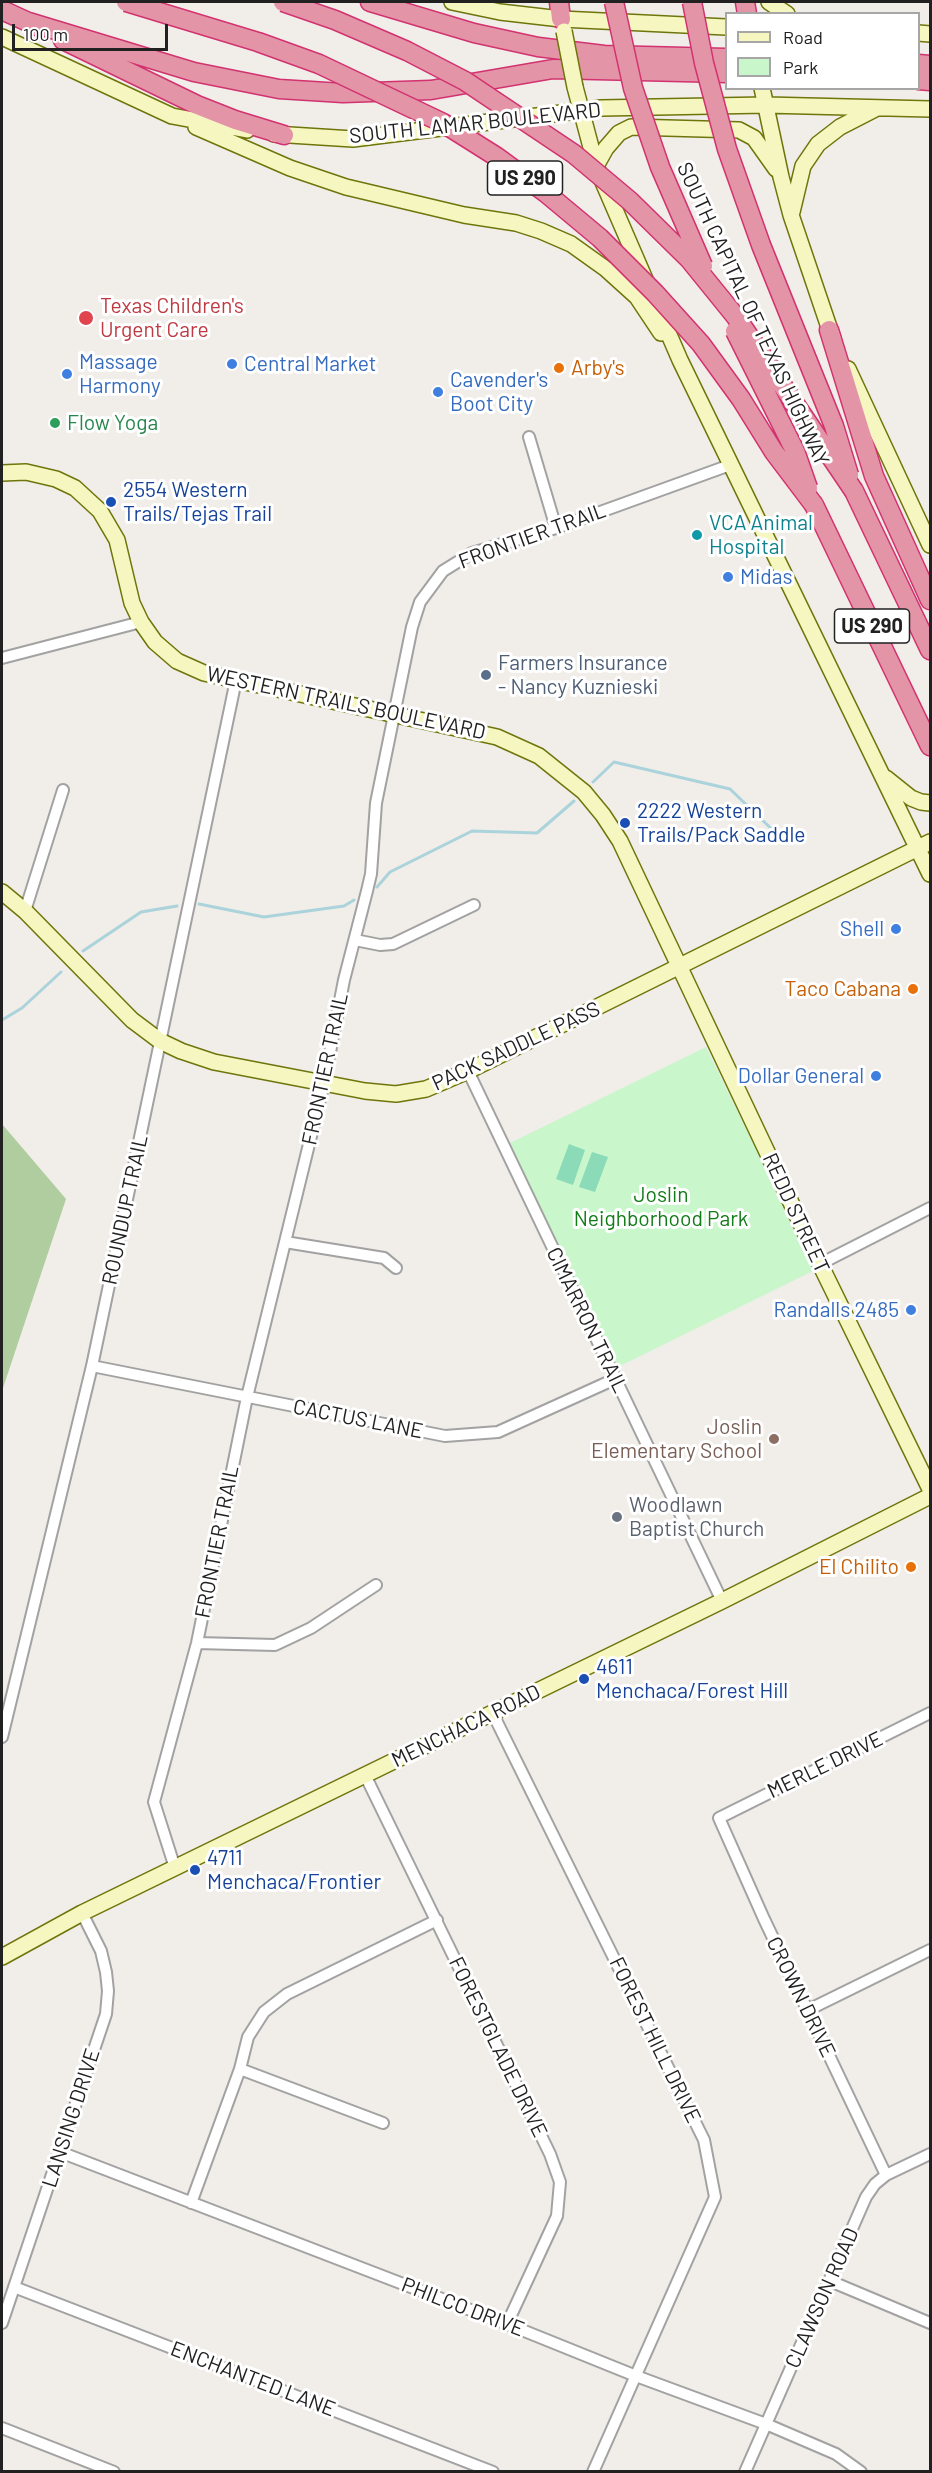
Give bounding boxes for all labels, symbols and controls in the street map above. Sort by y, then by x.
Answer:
scale bar [15,12,171,50]
legend [725,12,920,90]
text: 100 m [23,23,68,45]
text: Road [783,26,823,48]
text: Park [783,56,818,78]
street label: SOUTH LAMAR BOULEVARD [348,97,602,149]
street label: SOUTH CAPITAL OF TEXAS HIGHWAY [671,158,835,470]
road number: US 290 [488,161,562,195]
place label: Texas Children's Urgent Care [100,293,244,343]
marker: Texas Children's Urgent Care [77,309,95,327]
place label: Massage Harmony [79,349,161,399]
place label: Central Market [244,351,376,377]
place label: Arby's [571,355,625,381]
marker: Central Market [225,357,239,371]
marker: Arby's [552,361,566,375]
marker: Massage Harmony [60,367,74,381]
place label: Cavender's Boot City [450,367,548,417]
marker: Cavender's Boot City [431,385,445,399]
place label: Flow Yoga [67,410,158,436]
marker: Flow Yoga [48,416,62,430]
place label: 2554 Western Trails/Tejas Trail [123,477,272,527]
marker: 2554 Western Trails/Tejas Trail [104,495,118,509]
street label: FRONTIER TRAIL [455,498,609,574]
place label: VCA Animal Hospital [709,510,813,560]
marker: VCA Animal Hospital [690,528,704,542]
place label: Midas [740,564,793,590]
marker: Midas [721,570,735,584]
road number: US 290 [834,609,910,643]
place label: Farmers Insurance - Nancy Kuznieski [498,650,668,700]
street label: WESTERN TRAILS BOULEVARD [204,661,488,745]
marker: Farmers Insurance - Nancy Kuznieski [479,668,493,682]
place label: 2222 Western Trails/Pack Saddle [637,798,806,848]
marker: 2222 Western Trails/Pack Saddle [618,816,632,830]
place label: Shell [840,916,884,942]
marker: Shell [889,922,903,936]
place label: Taco Cabana [785,976,901,1002]
marker: Taco Cabana [906,982,920,996]
street label: FRONTIER TRAIL [297,991,353,1147]
street label: PACK SADDLE PASS [428,996,604,1096]
place label: Dollar General [738,1063,864,1089]
marker: Dollar General [869,1069,883,1083]
street label: ROUNDUP TRAIL [97,1133,153,1287]
street label: REDD STREET [757,1149,835,1277]
park label: Joslin Neighborhood Park [574,1182,748,1232]
street label: CIMARRON TRAIL [541,1243,633,1397]
place label: Randalls 2485 [774,1297,899,1323]
marker: Randalls 2485 [904,1303,918,1317]
street label: CACTUS LANE [291,1394,425,1444]
place label: Joslin Elementary School [591,1414,762,1464]
marker: Joslin Elementary School [767,1432,781,1446]
street label: FRONTIER TRAIL [190,1464,244,1620]
place label: Woodlawn Baptist Church [629,1492,764,1542]
marker: Woodlawn Baptist Church [610,1510,624,1524]
place label: El Chilito [819,1554,899,1580]
marker: El Chilito [904,1560,918,1574]
place label: 4611 Menchaca/Forest Hill [596,1654,788,1704]
marker: 4611 Menchaca/Forest Hill [577,1672,591,1686]
street label: MENCHACA ROAD [388,1679,544,1773]
street label: MERLE DRIVE [763,1726,887,1804]
place label: 4711 Menchaca/Frontier [207,1845,381,1895]
marker: 4711 Menchaca/Frontier [188,1863,202,1877]
street label: CROWN DRIVE [761,1933,841,2061]
street label: FORESTGLADE DRIVE [443,1953,553,2141]
street label: FOREST HILL DRIVE [604,1953,706,2127]
street label: LANSING DRIVE [37,2045,105,2191]
street label: CLAWSON ROAD [780,2224,864,2372]
street label: PHILCO DRIVE [398,2272,528,2342]
street label: ENCHANTED LANE [167,2336,339,2422]

